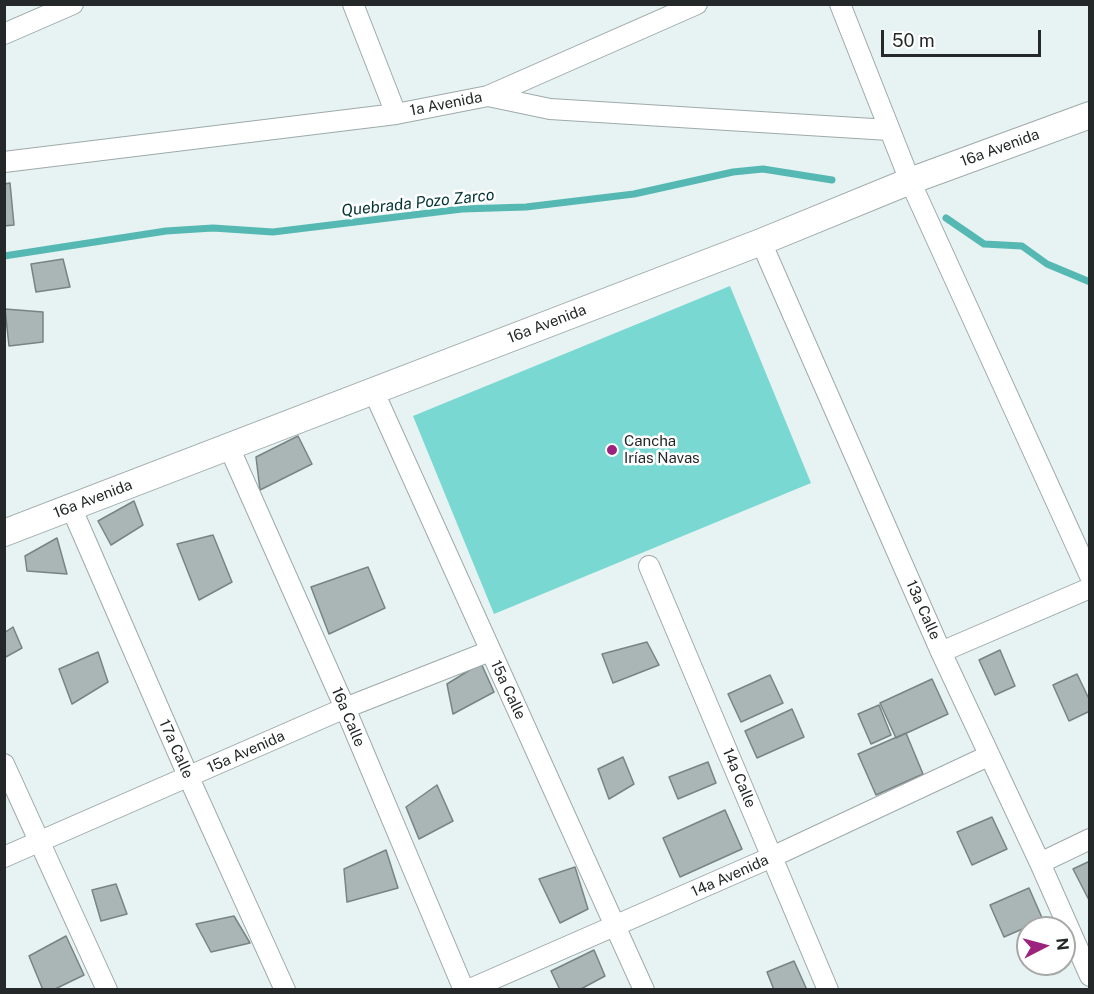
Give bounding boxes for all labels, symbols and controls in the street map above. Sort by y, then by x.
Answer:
scale bar [884,18,1044,56]
text: 50 m [892,30,935,51]
street label: 1a Avenida [408,88,484,120]
street label: 16a Avenida [958,125,1042,171]
water label: Quebrada Pozo Zarco [341,185,495,221]
street label: 16a Avenida [505,301,589,347]
place label: Cancha Irías Navas [624,432,700,467]
marker: Cancha Irías Navas [605,443,619,457]
street label: 16a Avenida [51,476,135,522]
street label: 13a Calle [902,578,944,642]
street label: 15a Calle [486,658,530,722]
street label: 16a Calle [327,685,369,749]
street label: 17a Calle [155,717,197,781]
street label: 15a Avenida [204,727,288,777]
street label: 14a Calle [718,745,760,811]
street label: 14a Avenida [689,851,771,901]
north arrow [1016,916,1076,976]
text: N [1052,937,1073,951]

